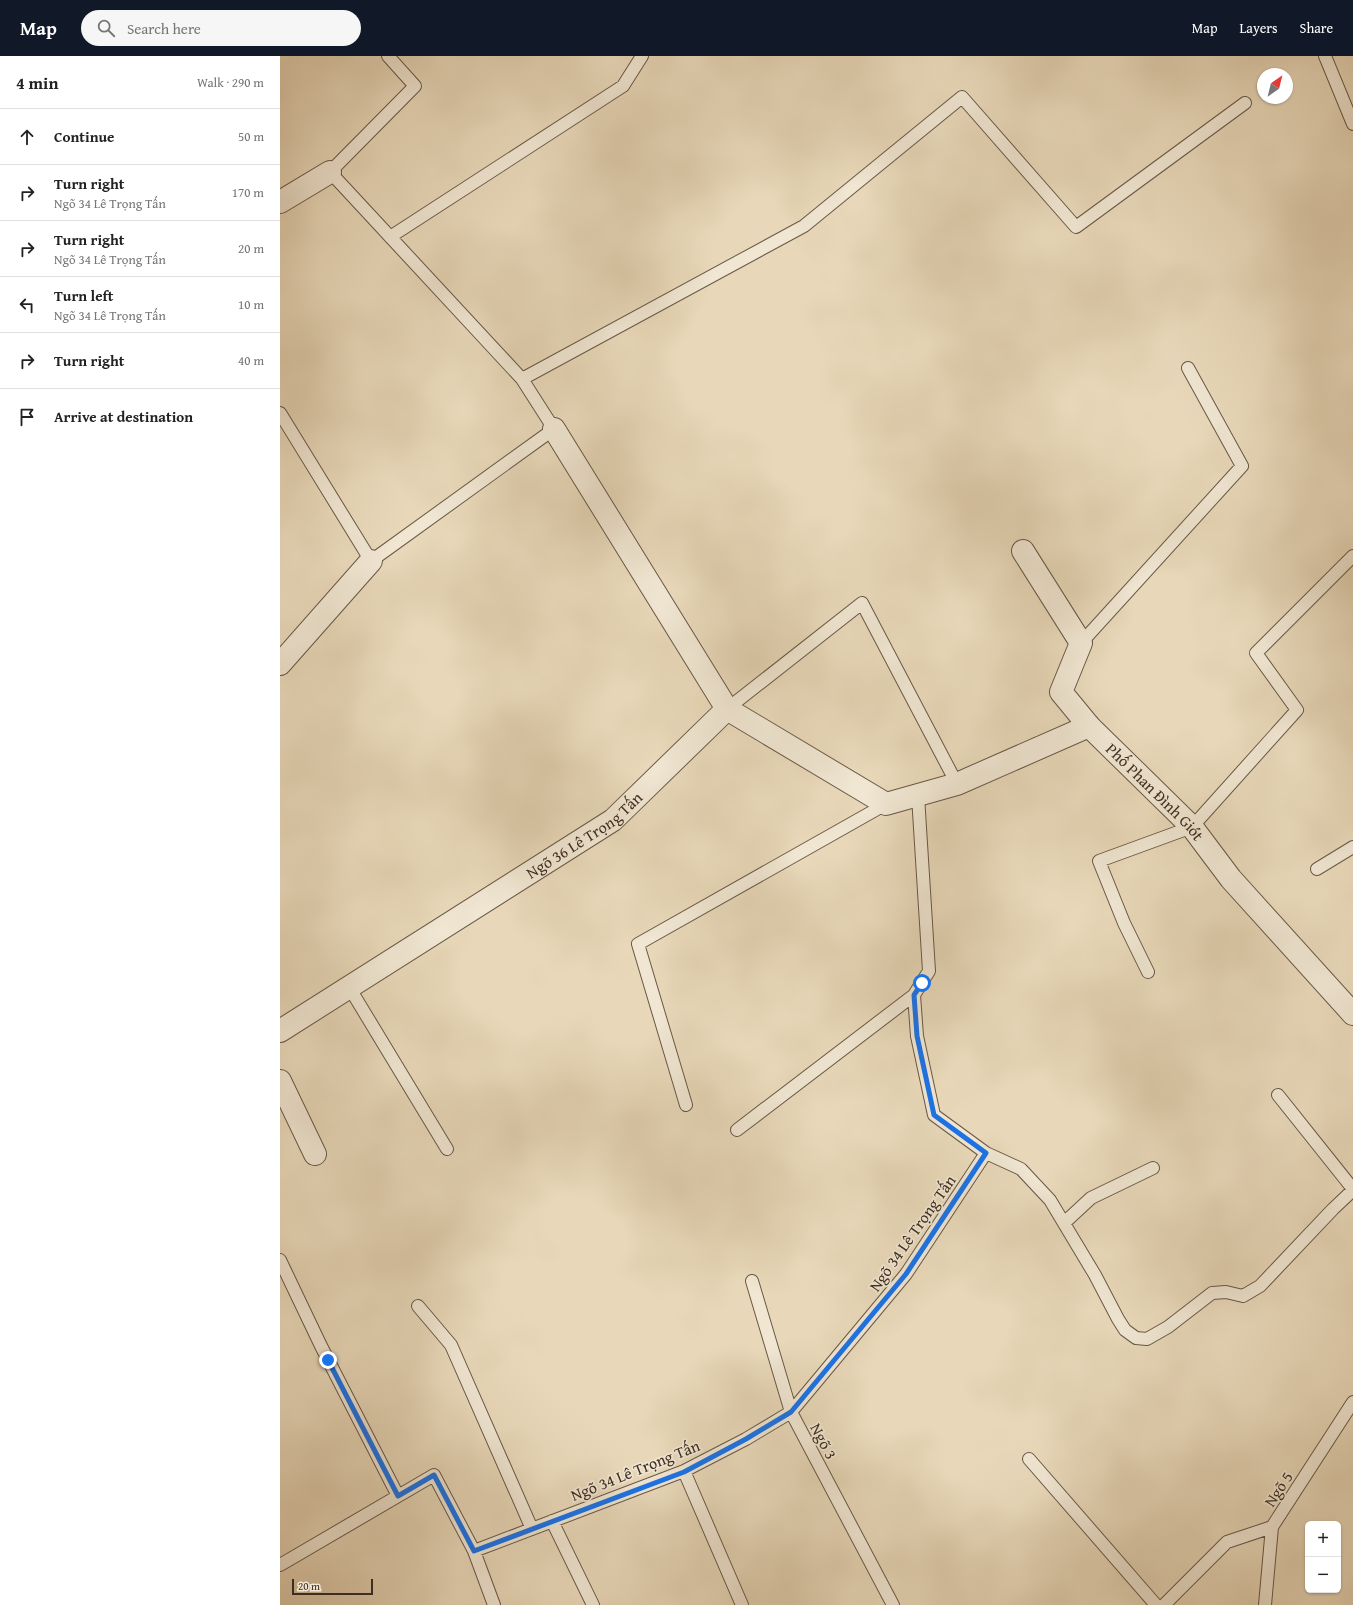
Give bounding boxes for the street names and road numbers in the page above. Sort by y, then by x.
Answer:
street label: Phố Phan Đình Giót [1101,737,1210,846]
street label: Ngõ 36 Lê Trọng Tấn [521,786,648,884]
street label: Ngõ 34 Lê Trọng Tấn [863,1170,961,1296]
street label: Ngõ 3 [805,1419,843,1463]
street label: Ngõ 34 Lê Trọng Tấn [567,1433,703,1507]
street label: Ngõ 5 [1258,1467,1298,1511]

